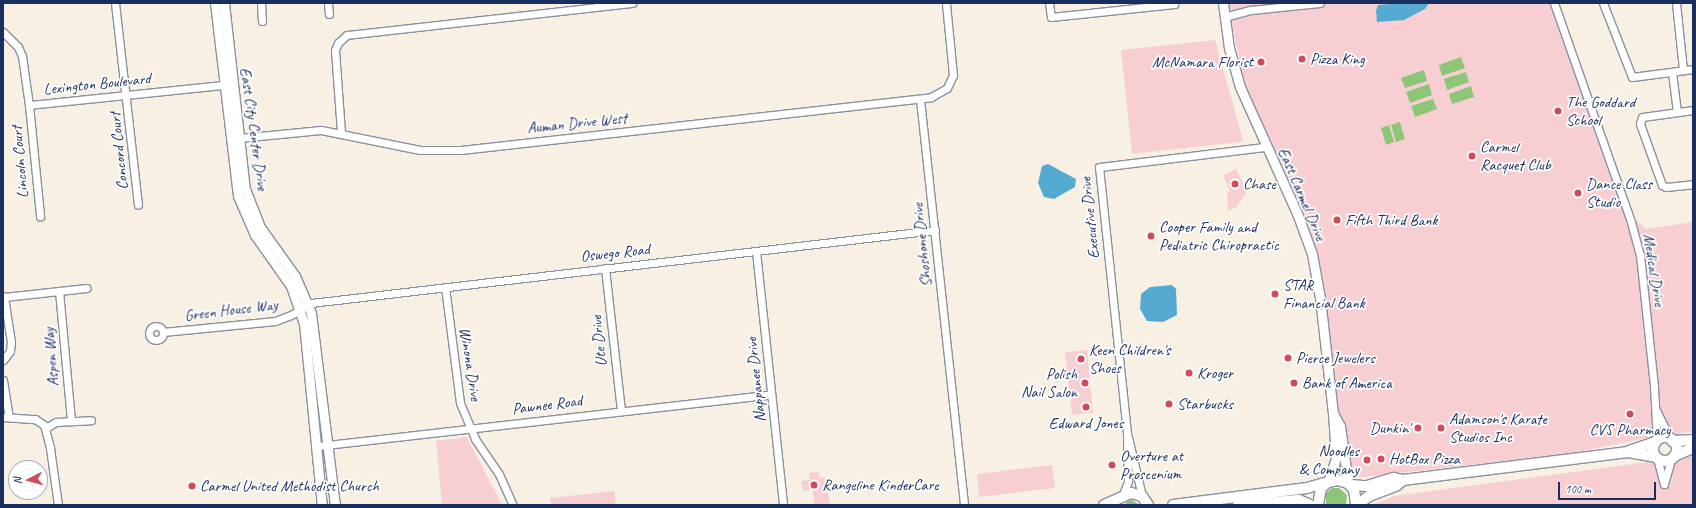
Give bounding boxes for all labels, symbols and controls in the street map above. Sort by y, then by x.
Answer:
place label: Pizza King [1310,49,1365,69]
place label: McNamara Florist [1152,52,1253,72]
marker: Pizza King [1297,54,1307,64]
marker: McNamara Florist [1256,57,1266,67]
street label: East City Center Drive [236,66,272,192]
street label: Lexington Boulevard [43,69,151,99]
place label: The Goddard School [1566,92,1635,130]
marker: The Goddard School [1553,106,1563,116]
street label: Auman Drive West [526,108,628,138]
street label: Concord Court [105,111,133,191]
street label: Lincoln Court [7,125,33,199]
place label: Carmel Racquet Club [1480,137,1551,175]
street label: East Carmel Drive [1273,144,1331,244]
marker: Carmel Racquet Club [1467,151,1477,161]
place label: Chase [1243,174,1276,194]
place label: Dance Class Studio [1586,174,1652,212]
street label: Executive Drive [1076,176,1104,260]
marker: Chase [1230,179,1240,189]
marker: Dance Class Studio [1573,188,1583,198]
street label: Shoshone Drive [908,202,936,288]
place label: Fifth Third Bank [1345,210,1438,230]
marker: Fifth Third Bank [1332,215,1342,225]
place label: Cooper Family and Pediatric Chiropractic [1159,217,1278,255]
marker: Cooper Family and Pediatric Chiropractic [1146,231,1156,241]
street label: Medical Drive [1639,232,1669,308]
street label: Oswego Road [580,240,650,266]
place label: STAR Financial Bank [1283,275,1365,313]
marker: STAR Financial Bank [1270,289,1280,299]
street label: Green House Way [183,295,279,325]
street label: Ute Drive [587,314,611,368]
street label: Winona Drive [455,326,485,402]
street label: Aspen Way [39,327,63,387]
street label: Nappanee Drive [742,337,770,423]
place label: Keen Children's Shoes [1089,340,1170,378]
place label: Pierce Jewelers [1296,348,1375,368]
marker: Pierce Jewelers [1283,353,1293,363]
marker: Keen Children's Shoes [1076,354,1086,364]
place label: Kroger [1197,363,1233,383]
place label: Polish Nail Salon [1021,364,1077,402]
marker: Kroger [1184,368,1194,378]
place label: Bank of America [1302,373,1392,393]
marker: Polish Nail Salon [1080,378,1090,388]
marker: Bank of America [1289,378,1299,388]
street label: Pawnee Road [511,391,583,419]
place label: Starbucks [1177,394,1233,414]
marker: Starbucks [1164,399,1174,409]
marker: Edward Jones [1081,402,1091,412]
place label: Adamson's Karate Studios Inc [1449,409,1547,447]
marker: CVS Pharmacy [1625,409,1635,419]
place label: Edward Jones [1049,413,1123,433]
place label: Dunkin' [1370,418,1410,438]
place label: CVS Pharmacy [1589,420,1671,440]
marker: Dunkin' [1413,423,1423,433]
marker: Adamson's Karate Studios Inc [1436,423,1446,433]
place label: Noodles & Company [1299,441,1359,479]
place label: Overture at Proscenium [1120,446,1183,484]
place label: HotBox Pizza [1389,449,1459,469]
marker: HotBox Pizza [1376,454,1386,464]
marker: Noodles & Company [1362,455,1372,465]
north arrow [8,460,48,500]
marker: Overture at Proscenium [1107,460,1117,470]
scale bar [1560,474,1658,500]
place label: Rangeline KinderCare [822,475,938,495]
place label: Carmel United Methodist Church [200,476,379,496]
text: N [10,477,24,485]
marker: Rangeline KinderCare [809,480,819,490]
marker: Carmel United Methodist Church [187,481,197,491]
text: 100 m [1565,481,1591,497]

